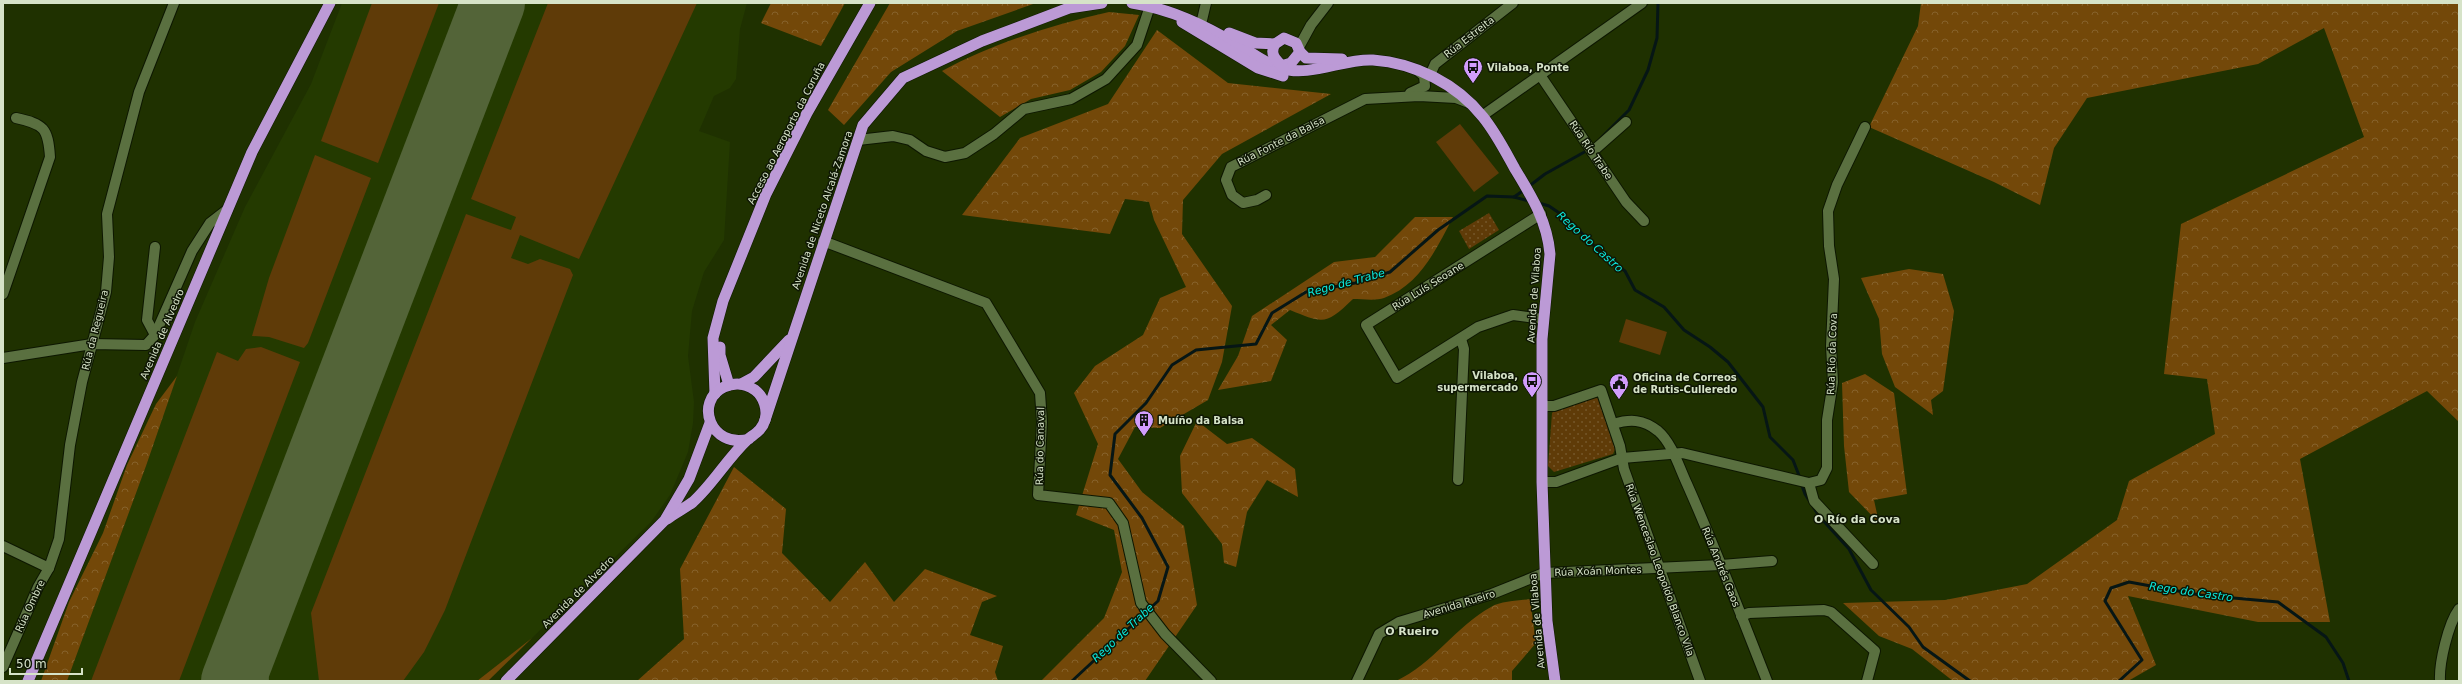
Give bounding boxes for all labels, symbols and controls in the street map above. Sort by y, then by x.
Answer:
street label: Rúa Estreita [1442,14,1496,60]
bus stop icon: Vilaboa, Ponte [1462,56,1484,84]
street label: Acceso ao Aeroporto da Coruña [745,60,827,206]
place label: Vilaboa, Ponte [1487,62,1569,73]
street label: Rúa Fonte da Balsa [1236,114,1326,168]
street label: Rúa Río Trabe [1567,119,1615,181]
street label: Avenida de Niceto Alcalá-Zamora [790,129,854,291]
water label: Rego do Castro [1554,209,1626,275]
street label: Avenida de Vilaboa [1525,247,1543,343]
street label: Rúa Luís Seoane [1390,260,1466,312]
water label: Rego de Trabe [1306,266,1386,300]
street label: Avenida de Alvedro [138,287,186,381]
street label: Rúa da Regueira [80,289,110,371]
street label: Rúa Río da Cova [1825,313,1839,395]
place label: Vilaboa, supermercado [1437,370,1518,393]
bus stop icon: Vilaboa, supermercado [1521,370,1543,398]
public building icon: Oficina de Correos de Rutis-Culleredo [1608,372,1630,400]
place label: Oficina de Correos de Rutis-Culleredo [1633,372,1738,395]
street label: Rúa do Canaval [1034,407,1046,485]
building icon: Muíño da Balsa [1133,409,1155,437]
place label: Muíño da Balsa [1158,415,1244,426]
street label: Rúa Wenceslao Leopoldo Blanco Vila [1624,482,1696,658]
district label: O Río da Cova [1814,513,1900,526]
street label: Rúa Andrés Gaos [1700,525,1742,609]
street label: Avenida de Alvedro [540,554,616,630]
street label: Rúa Xoán Montes [1554,564,1642,578]
street label: Avenida de Vilaboa [1527,573,1547,669]
street label: Rúa Ombre [13,578,47,634]
water label: Rego do Castro [2148,580,2234,604]
street label: Avenida Rueiro [1422,588,1496,620]
water label: Rego de Trabe [1089,601,1157,665]
district label: O Rueiro [1385,625,1439,638]
scale bar [10,650,82,676]
text: 50 m [16,657,47,671]

